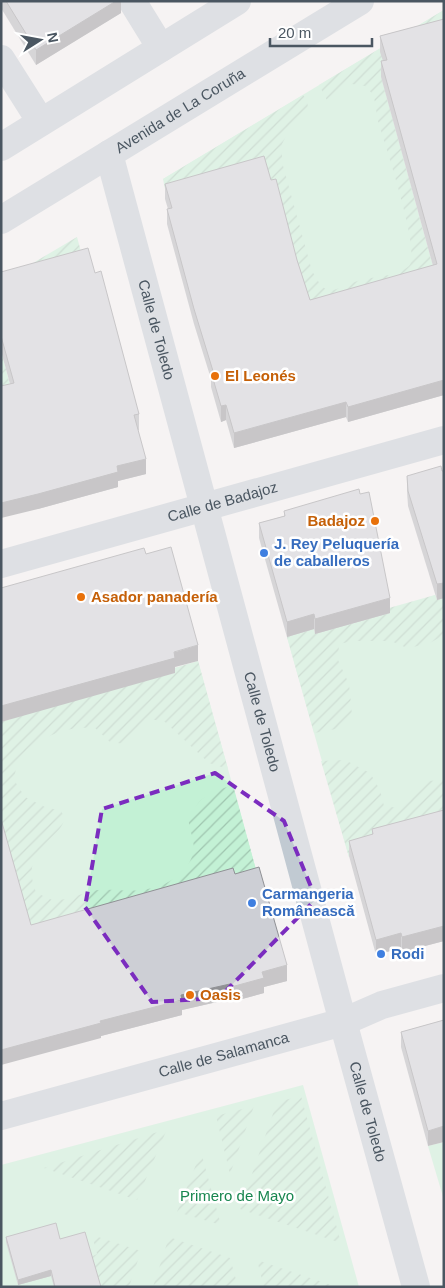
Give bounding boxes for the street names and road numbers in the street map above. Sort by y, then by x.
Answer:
street label: Avenida de La Coruña [112,64,249,156]
street label: Calle de Toledo [135,278,178,382]
street label: Calle de Badajoz [165,478,279,525]
street label: Calle de Toledo [241,670,284,774]
street label: Calle de Salamanca [157,1028,291,1080]
street label: Calle de Toledo [346,1060,390,1164]

